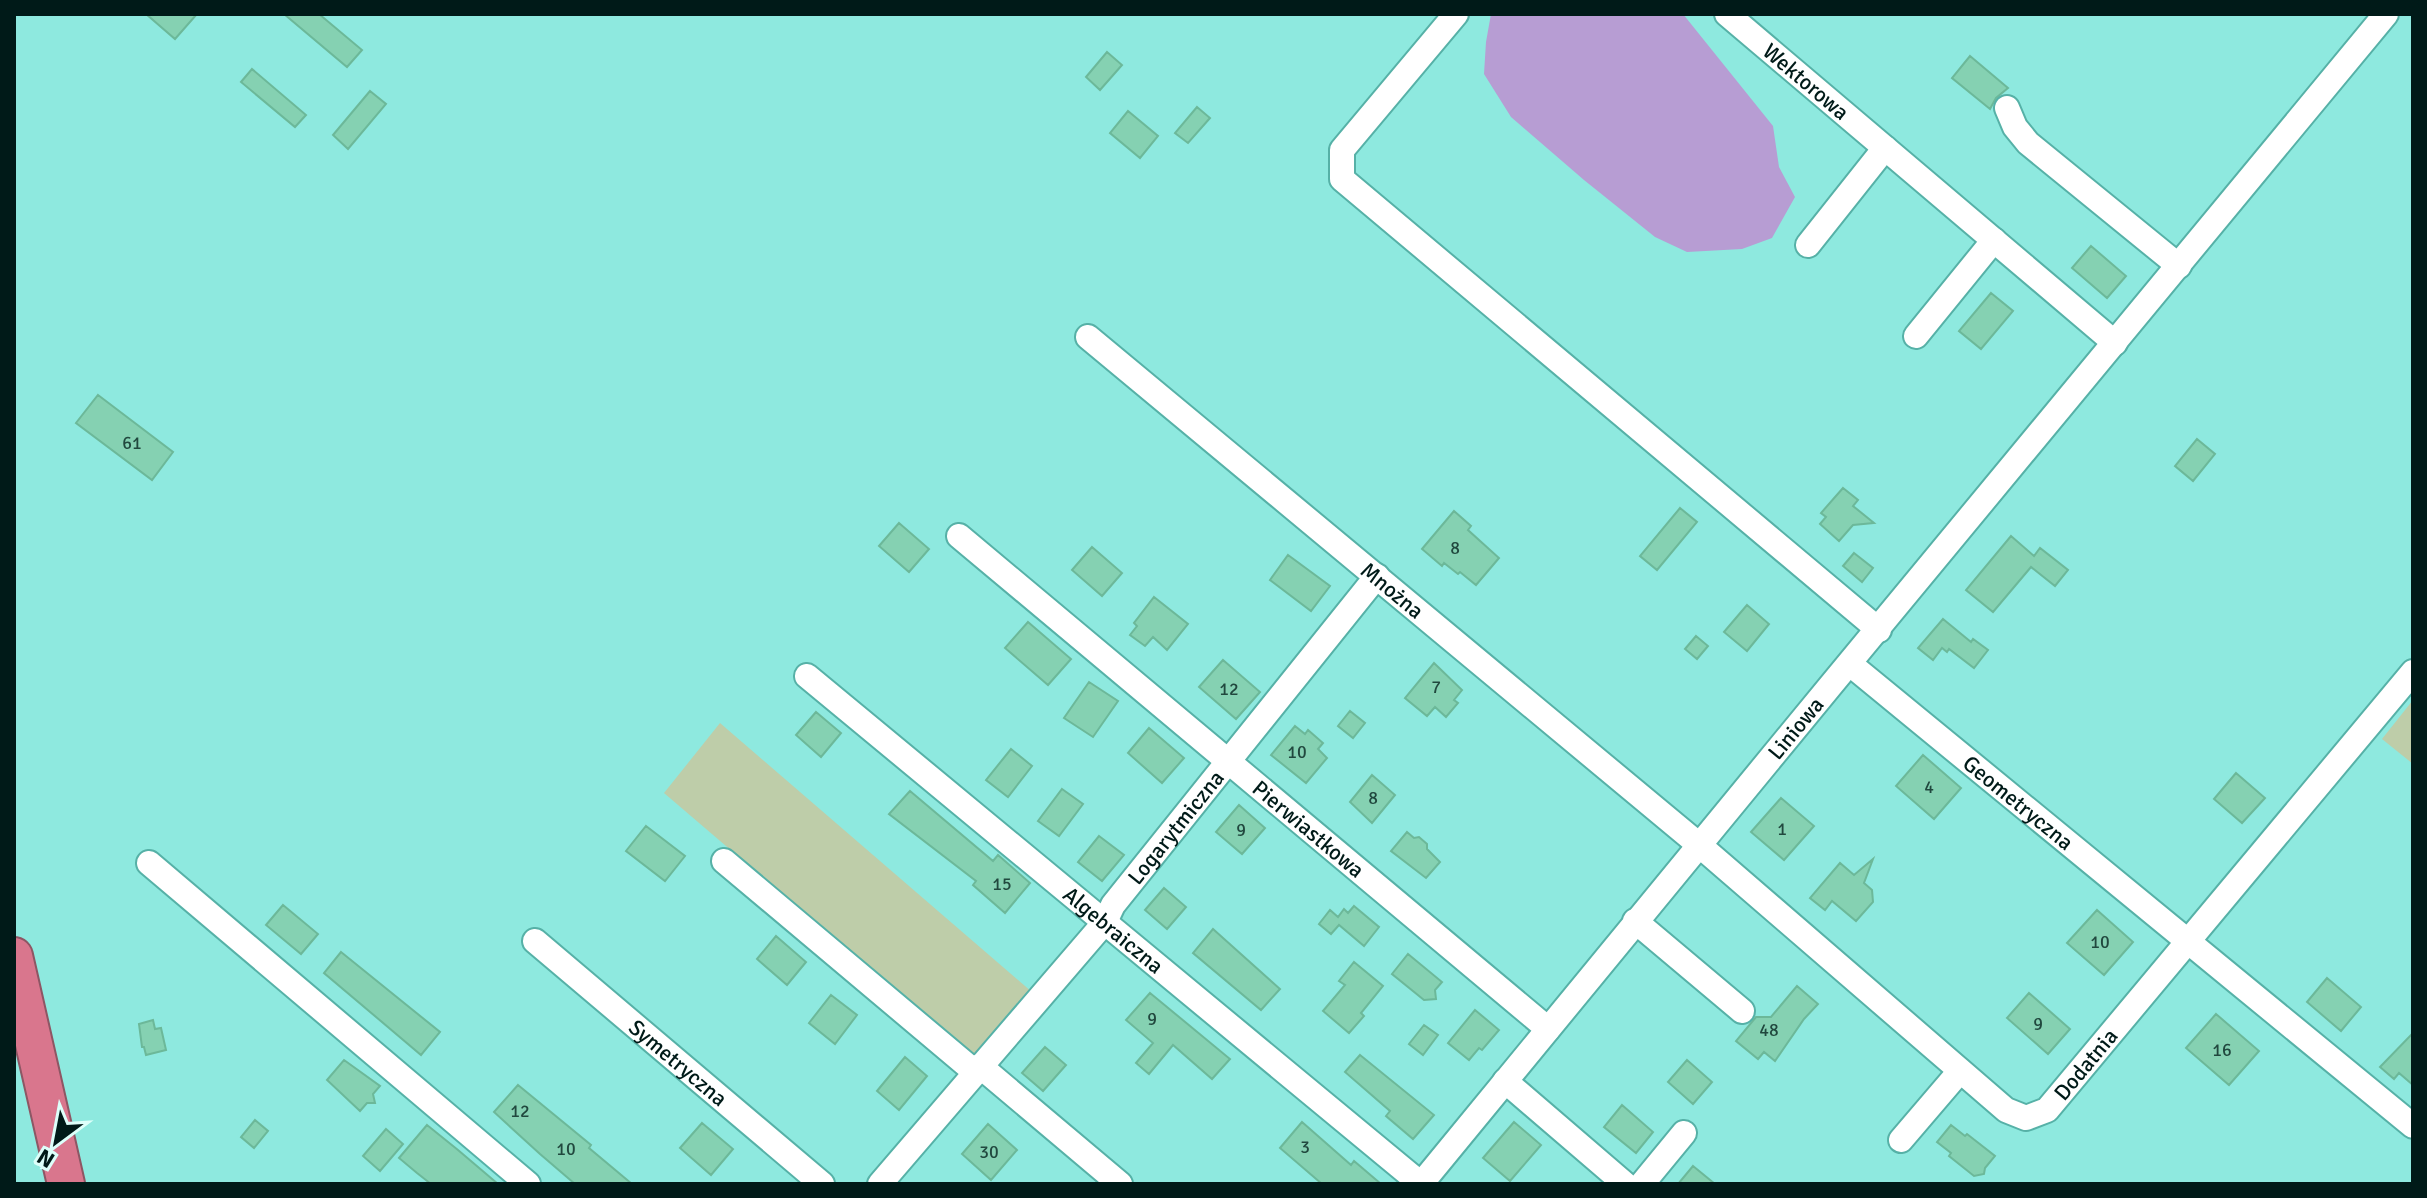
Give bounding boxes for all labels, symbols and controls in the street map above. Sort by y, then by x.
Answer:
street label: Wektorowa [1757,38,1855,126]
house number: 61 [122,432,142,454]
house number: 8 [1450,537,1460,559]
street label: Mnożna [1355,557,1429,624]
house number: 7 [1431,676,1441,698]
house number: 12 [1219,678,1239,700]
street label: Liniowa [1762,692,1829,765]
house number: 10 [1287,741,1307,763]
street label: Geometryczna [1957,749,2079,856]
street label: Logarytmiczna [1122,765,1230,890]
street label: Pierwiastkowa [1247,775,1370,884]
house number: 4 [1924,776,1934,798]
house number: 8 [1368,787,1378,809]
house number: 1 [1777,818,1787,840]
house number: 9 [1236,819,1246,841]
house number: 15 [992,873,1012,895]
street label: Algebraiczna [1058,881,1169,979]
house number: 10 [2090,931,2110,953]
house number: 9 [1147,1008,1157,1030]
house number: 9 [2033,1013,2043,1035]
street label: Symetryczna [623,1014,733,1112]
house number: 48 [1759,1019,1779,1041]
street label: Dodatnia [2048,1023,2123,1106]
house number: 16 [2212,1039,2232,1061]
house number: 12 [510,1100,530,1122]
north arrow [16,1102,96,1182]
house number: 3 [1300,1136,1310,1158]
house number: 10 [556,1138,576,1160]
house number: 30 [979,1141,999,1163]
text: N [32,1143,59,1174]

